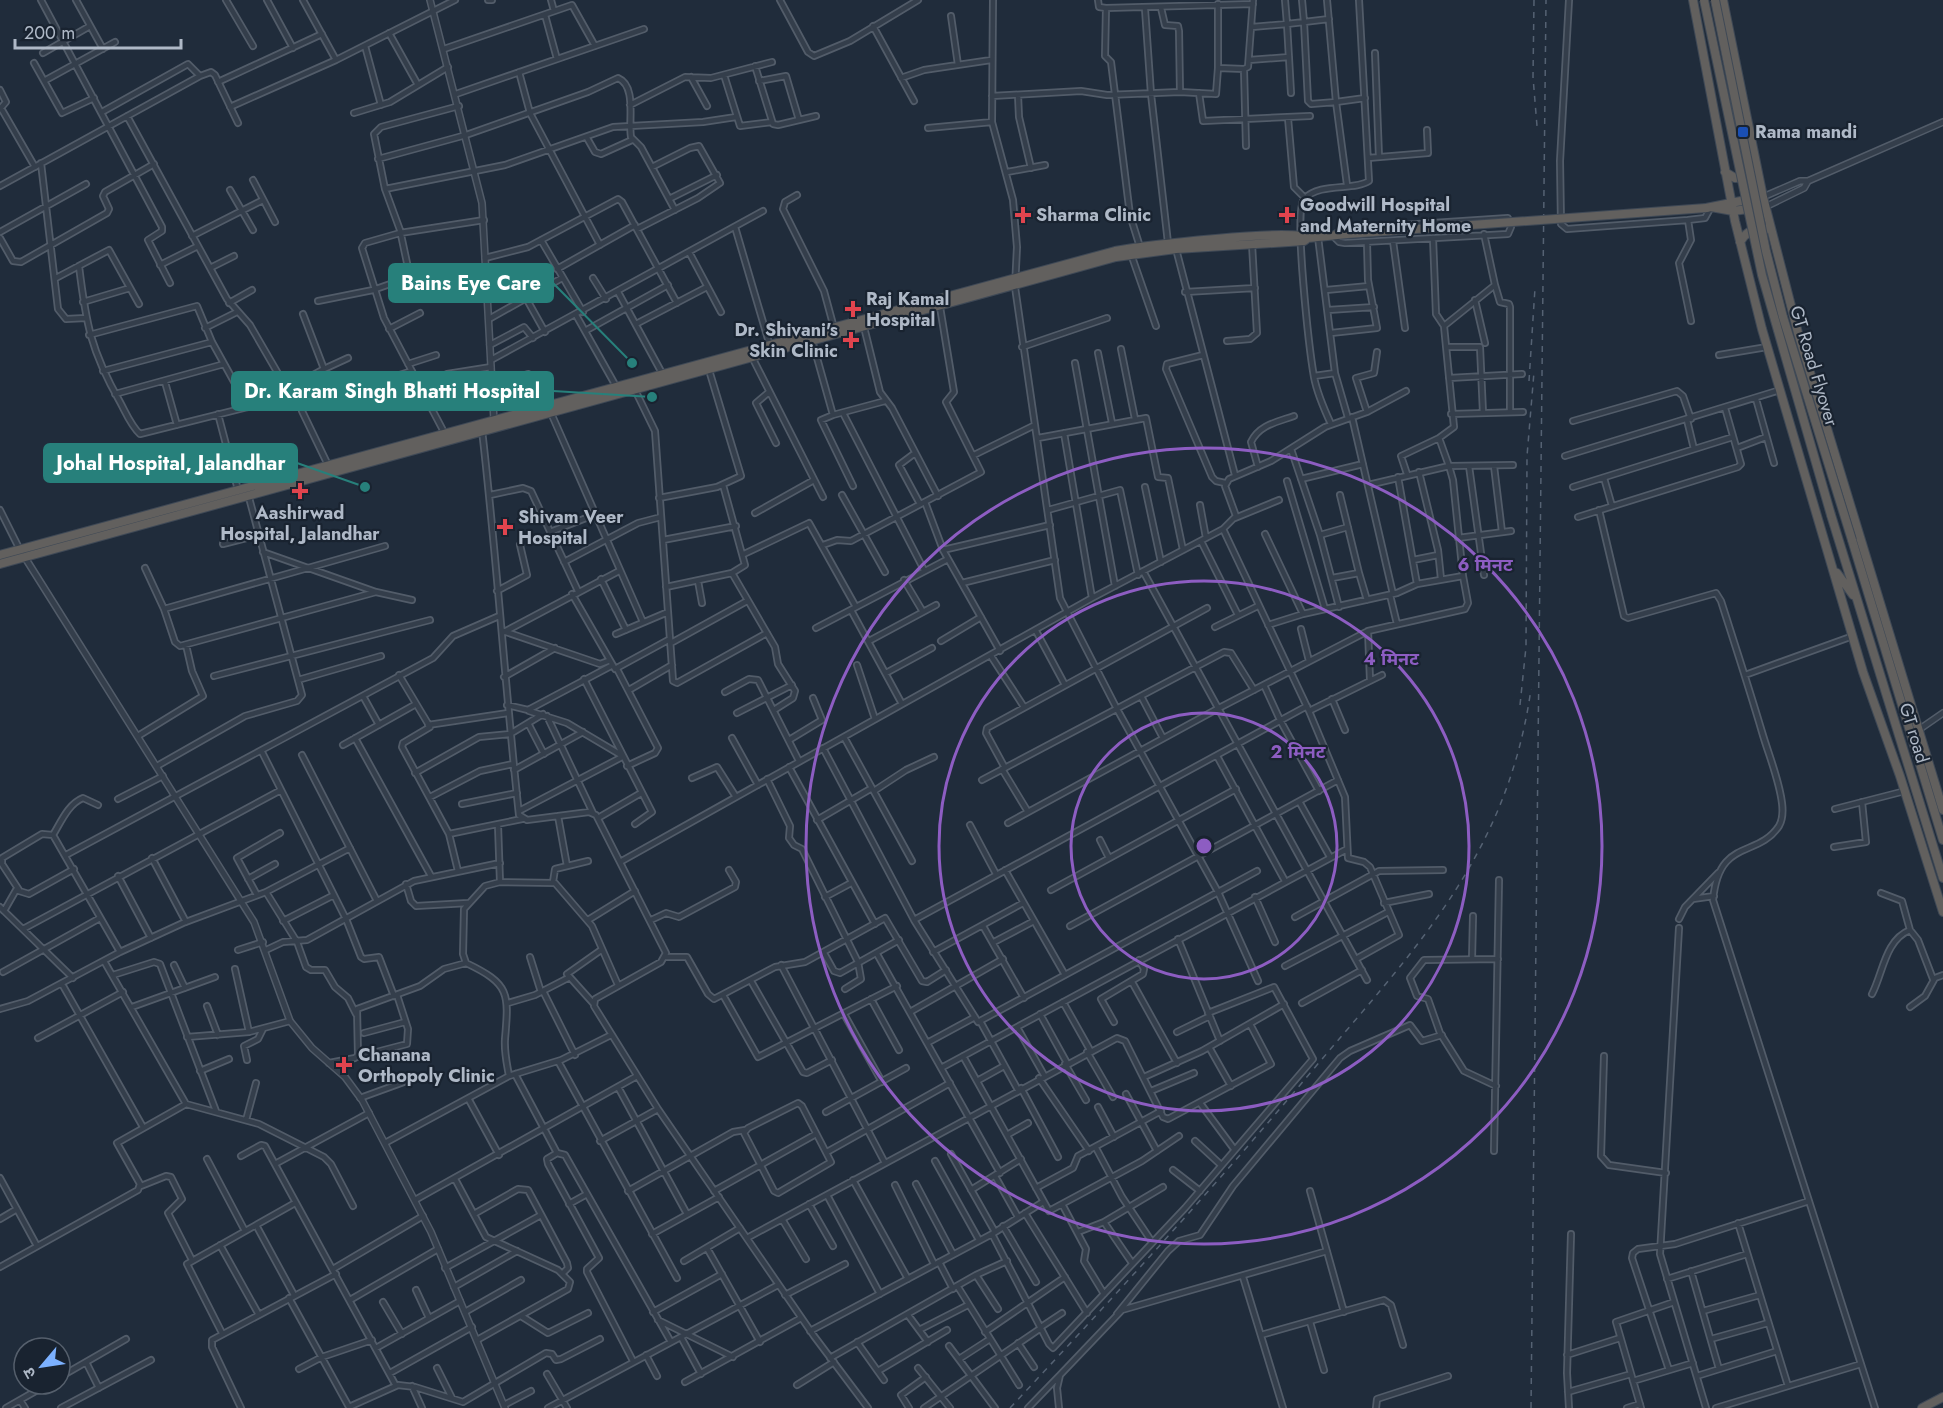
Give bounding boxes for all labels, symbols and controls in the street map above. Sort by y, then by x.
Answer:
scale bar [15,12,182,50]
text: 200 m [24,20,75,46]
place label: Rama mandi [1755,119,1857,145]
marker: Rama mandi [1736,125,1750,139]
place label: Goodwill Hospital and Maternity Home [1300,192,1471,239]
place label: Sharma Clinic [1036,202,1151,228]
marker: Sharma Clinic [1014,206,1032,224]
marker: Goodwill Hospital and Maternity Home [1278,206,1296,224]
callout: Bains Eye Care [389,264,553,302]
text: Bains Eye Care [401,269,541,298]
place label: Raj Kamal Hospital [866,286,949,333]
marker: Raj Kamal Hospital [844,300,862,318]
street label: GT Road Flyover [1783,302,1845,430]
place label: Dr. Shivani's Skin Clinic [734,317,838,364]
marker: Dr. Shivani's Skin Clinic [842,331,860,349]
callout: Dr. Karam Singh Bhatti Hospital [232,372,553,410]
text: Dr. Karam Singh Bhatti Hospital [244,377,540,406]
callout: Johal Hospital, Jalandhar [44,444,297,482]
text: Johal Hospital, Jalandhar [52,449,286,478]
marker: Aashirwad Hospital, Jalandhar [291,482,309,500]
place label: Aashirwad Hospital, Jalandhar [220,500,380,547]
place label: Shivam Veer Hospital [518,504,624,551]
marker: Shivam Veer Hospital [496,518,514,536]
text: 6 मिनट [1457,552,1513,578]
text: 4 मिनट [1363,646,1419,672]
street label: GT road [1893,700,1935,766]
text: 2 मिनट [1271,739,1326,765]
centre of rings [1194,836,1214,856]
place label: Chanana Orthopoly Clinic [358,1042,495,1089]
marker: Chanana Orthopoly Clinic [335,1056,353,1074]
north arrow [12,1336,72,1396]
text: उ [17,1363,42,1383]

